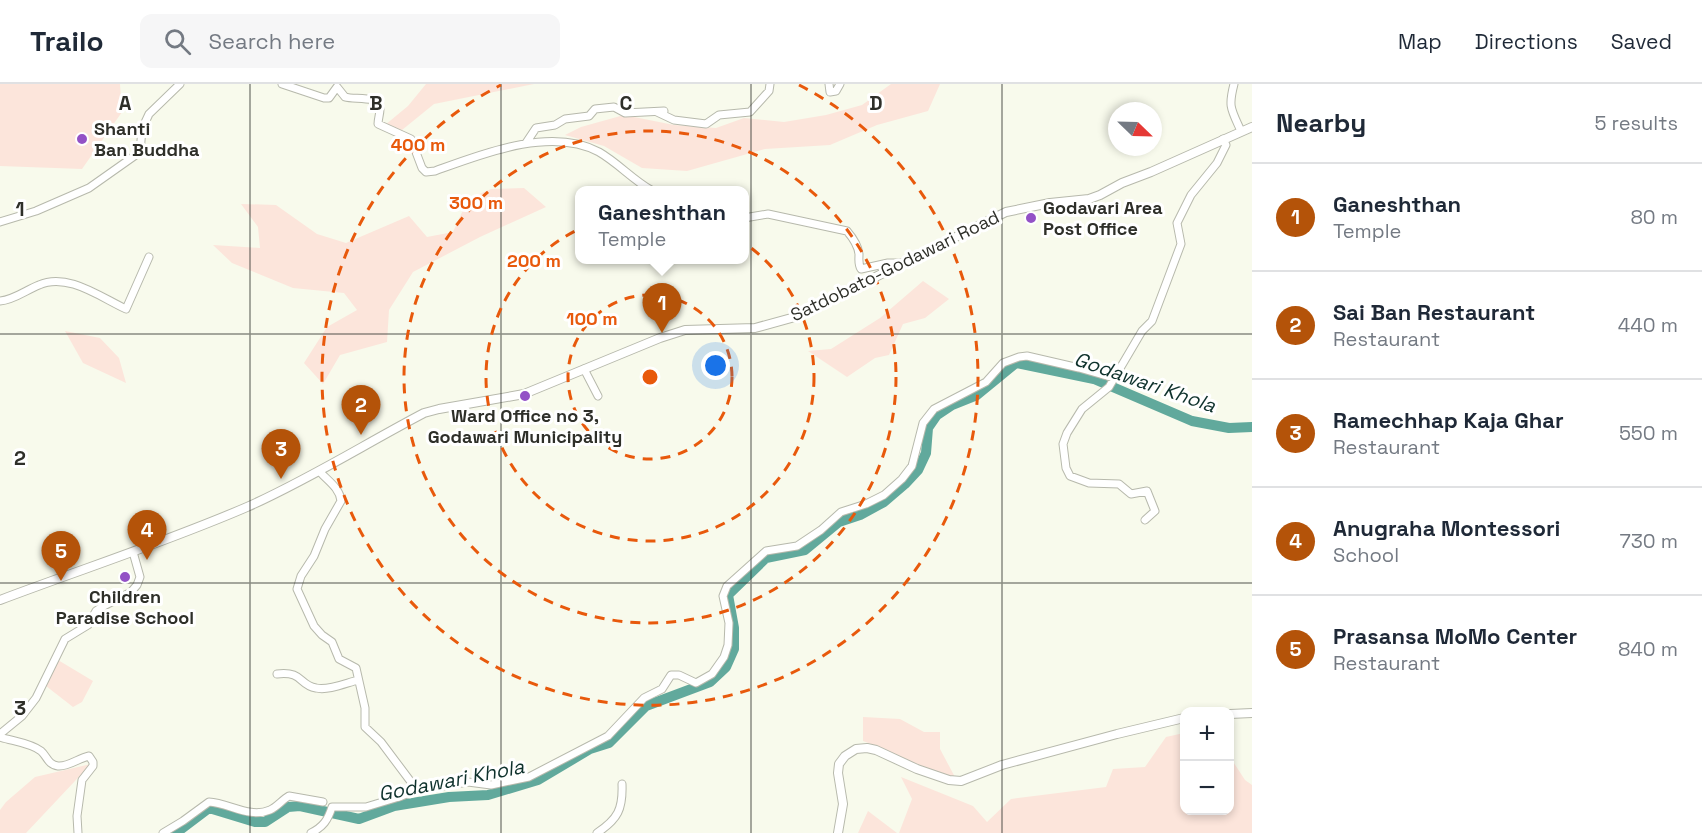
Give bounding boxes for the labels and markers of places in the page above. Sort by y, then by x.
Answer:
place label: Shanti Ban Buddha [94,117,200,161]
marker: Shanti Ban Buddha [75,132,89,146]
place label: Godavari Area Post Office [1043,196,1163,240]
marker: Godavari Area Post Office [1024,211,1038,225]
pin: 1 [642,284,682,333]
centre of rings [640,367,660,387]
pin: 2 [342,386,380,435]
marker: Ward Office no 3, Godawari Municipality [518,389,532,403]
place label: Ward Office no 3, Godawari Municipality [428,404,622,448]
pin: 3 [262,430,300,479]
pin: 4 [128,510,166,560]
pin: 5 [42,532,80,581]
marker: Children Paradise School [118,570,132,584]
place label: Children Paradise School [56,585,194,629]

